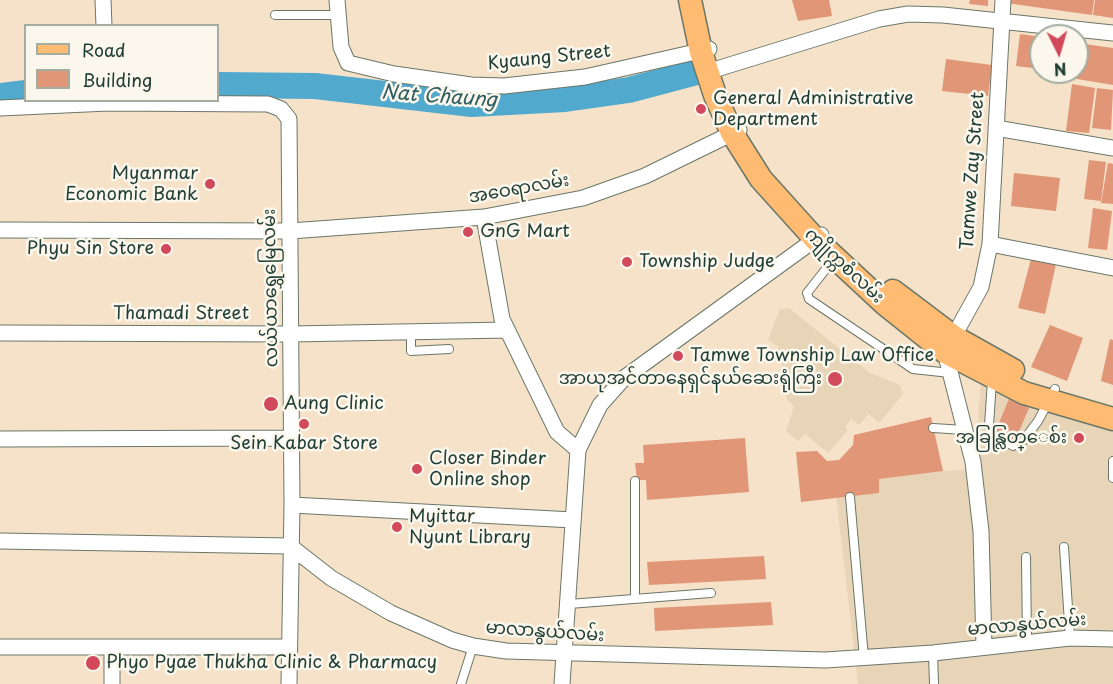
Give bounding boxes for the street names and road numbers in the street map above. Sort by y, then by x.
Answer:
street label: Kyaung Street [486,41,612,75]
street label: Tamwe Zay Street [957,91,989,251]
street label: အဝေရာလမ်း [467,170,571,208]
street label: လယ်ယာရွှေမြေလမ်း [259,209,283,367]
street label: ကျိုက္ကစံလမ်း [800,224,888,308]
street label: Thamadi Street [113,303,249,325]
street label: မာလာနွယ်လမ်း [967,609,1087,641]
street label: မာလာနွယ်လမ်း [485,617,605,647]

